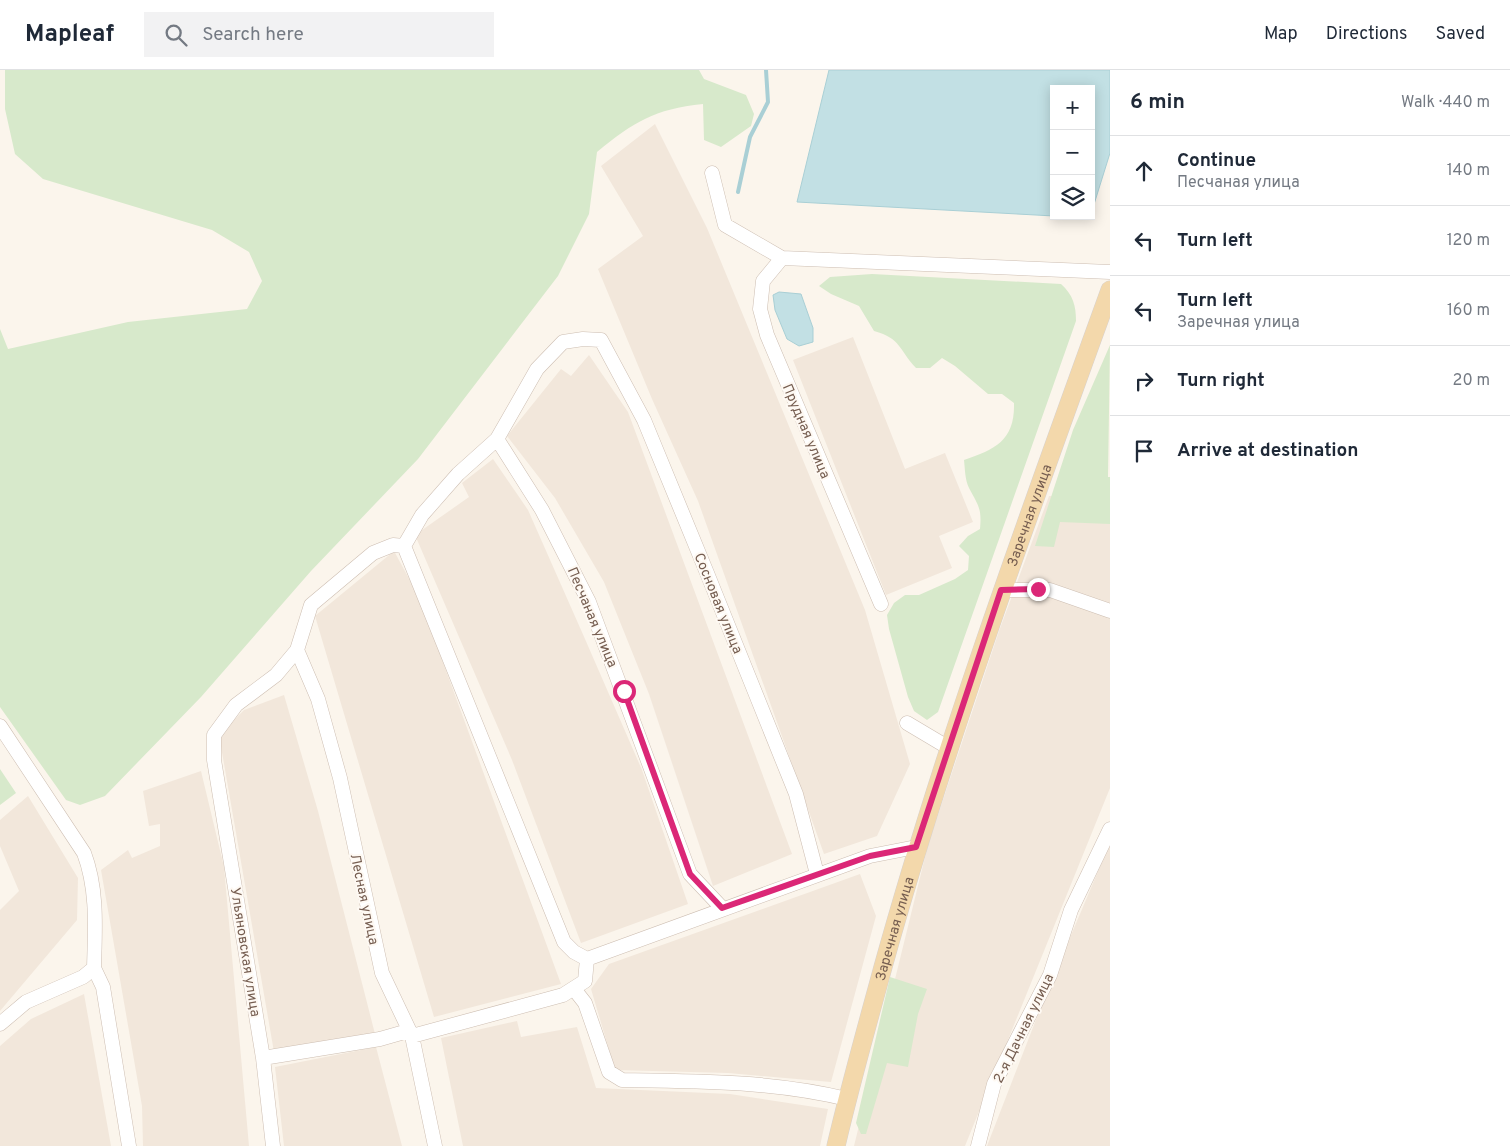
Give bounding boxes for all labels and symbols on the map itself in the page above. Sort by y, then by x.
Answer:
street label: Прудная улица [778,382,833,481]
street label: Заречная улица [1004,462,1056,569]
street label: Сосновая улица [690,551,746,656]
street label: Песчаная улица [563,565,620,670]
route end [1027,578,1050,601]
route start [613,680,636,703]
street label: Лесная улица [346,852,381,946]
street label: Заречная улица [873,875,919,983]
street label: Ульяновская улица [226,886,263,1018]
street label: 2-я Дачная улица [990,971,1058,1086]

